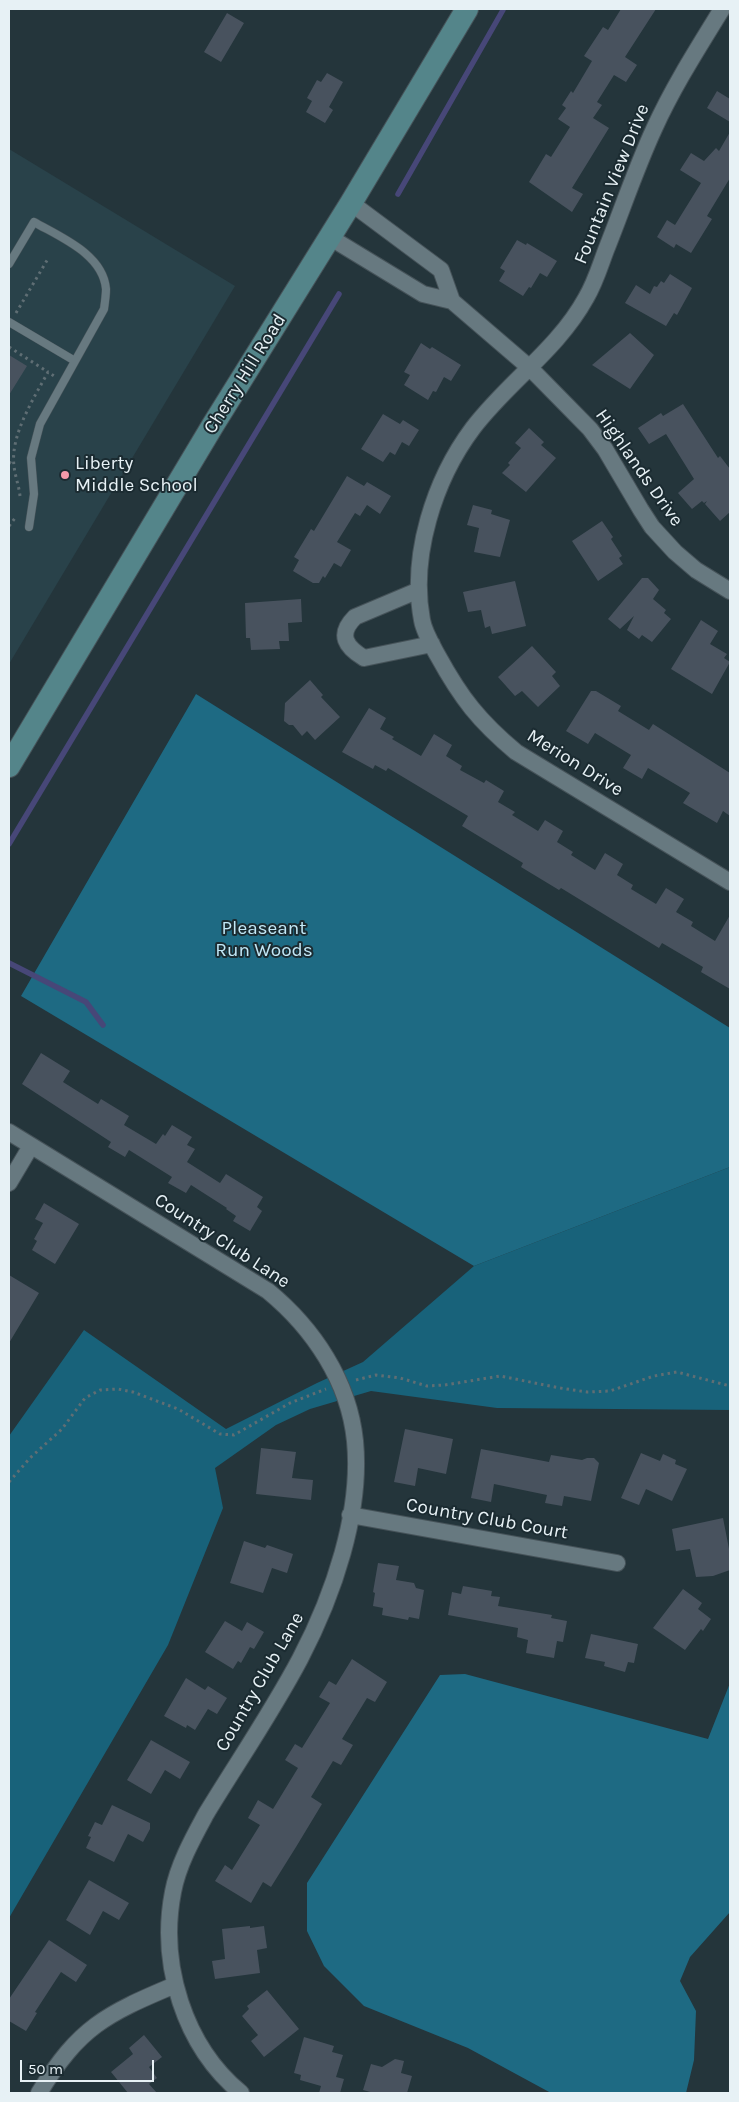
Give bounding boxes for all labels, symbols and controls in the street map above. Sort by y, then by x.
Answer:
street label: Fountain View Drive [569,101,655,267]
street label: Cherry Hill Road [199,310,291,438]
street label: Highlands Drive [590,405,688,531]
place label: Liberty Middle School [75,453,198,497]
marker: Liberty Middle School [59,469,71,481]
street label: Merion Drive [523,724,627,802]
park label: Pleaseant Run Woods [215,918,313,962]
street label: Country Club Lane [150,1189,294,1293]
street label: Country Club Court [404,1494,570,1544]
street label: Country Club Lane [211,1608,309,1756]
scale bar [22,2050,156,2082]
text: 50 m [28,2060,63,2078]

